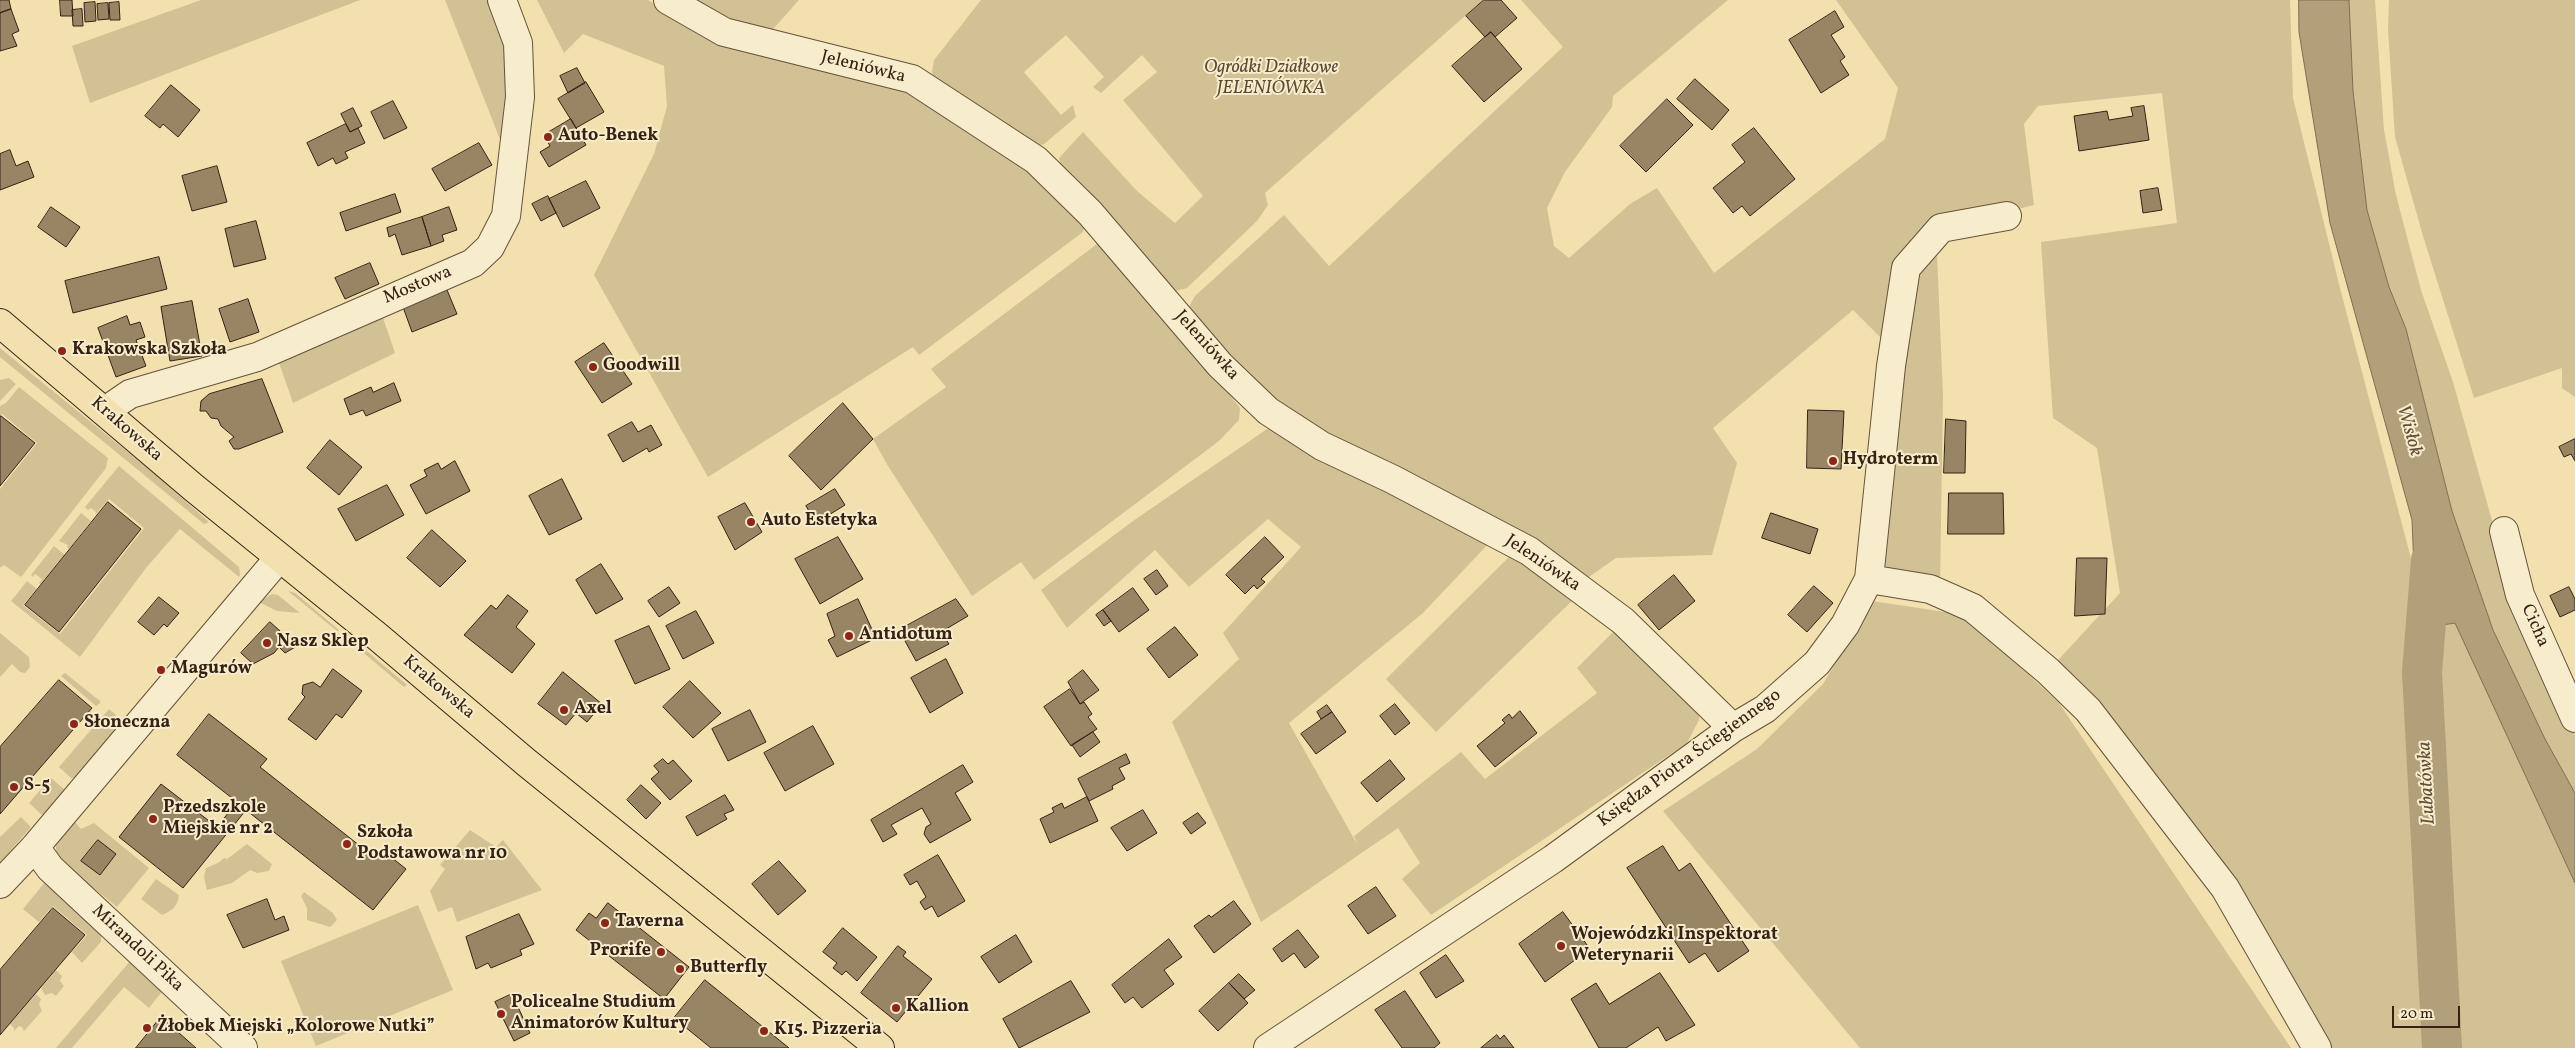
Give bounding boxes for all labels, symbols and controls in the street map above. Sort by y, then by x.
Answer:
street label: Jeleniówka [818,47,908,89]
park label: Ogródki Działkowe JELENIÓWKA [1204,58,1338,100]
place label: Auto-Benek [558,126,658,148]
marker: Auto-Benek [542,131,554,143]
street label: Mostowa [381,262,455,310]
street label: Jeleniówka [1169,307,1243,385]
place label: Krakowska Szkoła [72,340,227,362]
marker: Krakowska Szkoła [56,345,68,357]
place label: Goodwill [603,356,680,378]
marker: Goodwill [587,361,599,373]
street label: Krakowska [86,393,166,467]
water label: Wisłok [2390,403,2426,459]
place label: Hydroterm [1843,450,1938,472]
marker: Hydroterm [1827,455,1839,467]
place label: Auto Estetyka [761,511,878,533]
marker: Auto Estetyka [745,516,757,528]
street label: Jeleniówka [1500,531,1584,597]
street label: Cicha [2515,601,2553,651]
place label: Antidotum [859,625,953,647]
marker: Antidotum [843,630,855,642]
place label: Nasz Sklep [277,632,369,654]
marker: Nasz Sklep [261,637,273,649]
street label: Krakowska [397,651,479,725]
place label: Magurów [171,659,252,681]
marker: Magurów [155,664,167,676]
street label: Księdza Piotra Ściegiennego [1594,685,1786,833]
place label: Axel [574,699,612,721]
marker: Axel [558,704,570,716]
place label: Słoneczna [84,713,170,735]
marker: Słoneczna [68,718,80,730]
water label: Lubatówka [2414,741,2442,825]
place label: S-5 [24,776,50,798]
marker: S-5 [8,781,20,793]
place label: Przedszkole Miejskie nr 2 [163,798,273,841]
marker: Przedszkole Miejskie nr 2 [147,813,159,825]
place label: Szkoła Podstawowa nr 10 [357,823,507,866]
marker: Szkoła Podstawowa nr 10 [341,838,353,850]
street label: Mirandoli Pika [86,901,188,997]
place label: Taverna [615,912,684,934]
marker: Taverna [599,917,611,929]
place label: Wojewódzki Inspektorat Weterynarii [1571,925,1778,968]
marker: Wojewódzki Inspektorat Weterynarii [1555,940,1567,952]
place label: Prorife [590,941,651,963]
marker: Prorife [655,946,667,958]
place label: Butterfly [690,958,767,980]
marker: Butterfly [674,963,686,975]
place label: Policealne Studium Animatorów Kultury [511,993,689,1036]
scale bar [2395,996,2462,1028]
place label: Kallion [906,997,969,1019]
marker: Kallion [890,1002,902,1014]
text: 20 m [2400,1004,2433,1025]
marker: Policealne Studium Animatorów Kultury [495,1008,507,1020]
place label: Żłobek Miejski „Kolorowe Nutki” [157,1017,435,1039]
place label: K15. Pizzeria [774,1020,882,1042]
marker: Żłobek Miejski „Kolorowe Nutki” [141,1022,153,1034]
marker: K15. Pizzeria [758,1025,770,1037]

